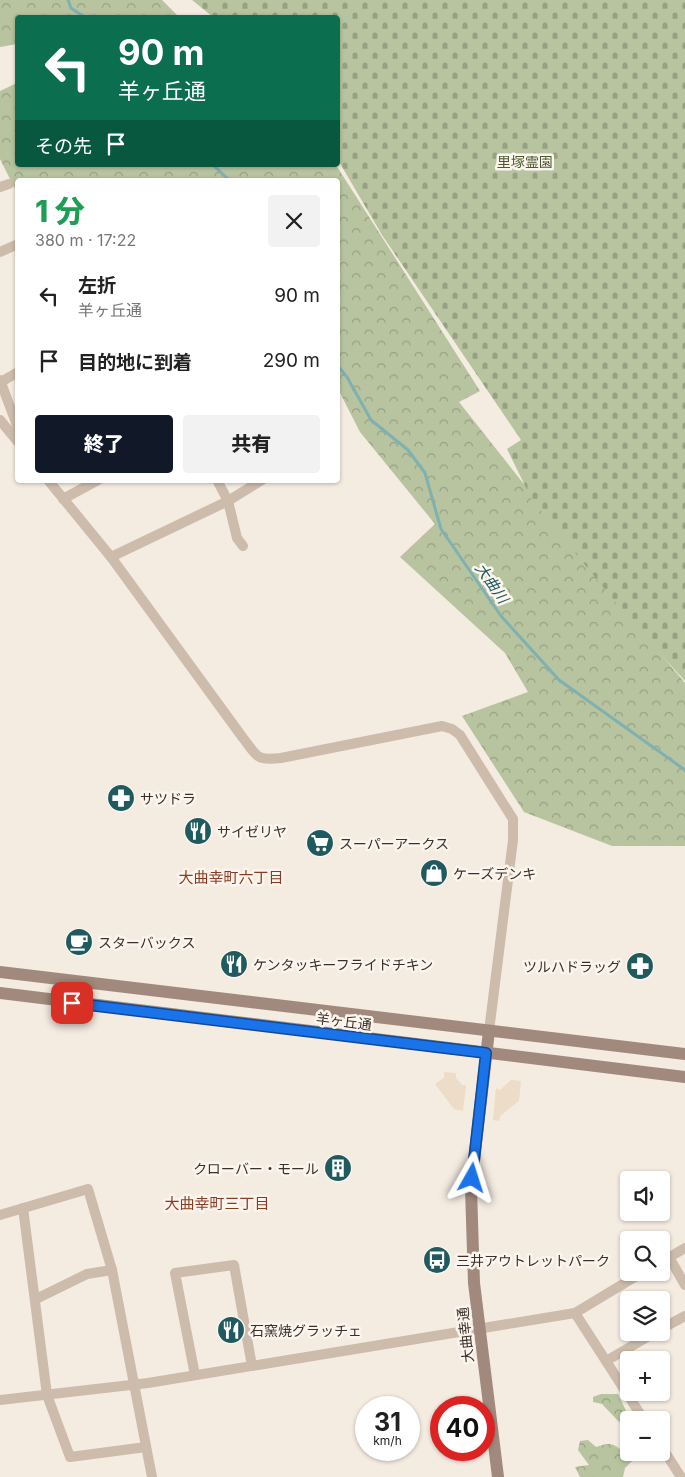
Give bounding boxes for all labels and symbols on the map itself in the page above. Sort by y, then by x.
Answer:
park label: 里塚霊園 [497,153,553,170]
water label: 大曲川 [471,559,514,609]
pharmacy icon: サツドラ [106,783,136,813]
place label: サツドラ [140,790,196,807]
restaurant icon: サイゼリヤ [183,816,213,846]
place label: サイゼリヤ [217,823,287,840]
supermarket icon: スーパーアークス [305,828,335,858]
place label: スーパーアークス [339,835,449,852]
shop icon: ケーズデンキ [419,858,449,888]
place label: ケーズデンキ [453,865,536,882]
district label: 大曲幸町六丁目 [178,868,284,887]
cafe icon: スターバックス [64,927,94,957]
place label: スターバックス [98,934,195,951]
restaurant icon: ケンタッキーフライドチキン [219,949,249,979]
pharmacy icon: ツルハドラッグ [625,951,655,981]
place label: ケンタッキーフライドチキン [253,956,433,973]
place label: ツルハドラッグ [523,958,621,975]
pin [51,982,93,1024]
street label: 羊ヶ丘通 [315,1009,373,1033]
position arrow [445,1151,497,1203]
building icon: クローバー・モール [323,1153,353,1183]
place label: クローバー・モール [193,1160,319,1177]
district label: 大曲幸町三丁目 [164,1194,270,1213]
bus stop icon: 三井アウトレットパーク [422,1245,452,1275]
place label: 三井アウトレットパーク [456,1252,610,1269]
street label: 大曲幸通 [454,1306,476,1364]
restaurant icon: 石窯焼グラッチェ [216,1315,246,1345]
place label: 石窯焼グラッチェ [250,1322,362,1339]
speed limit sign: 40 [430,1396,495,1461]

